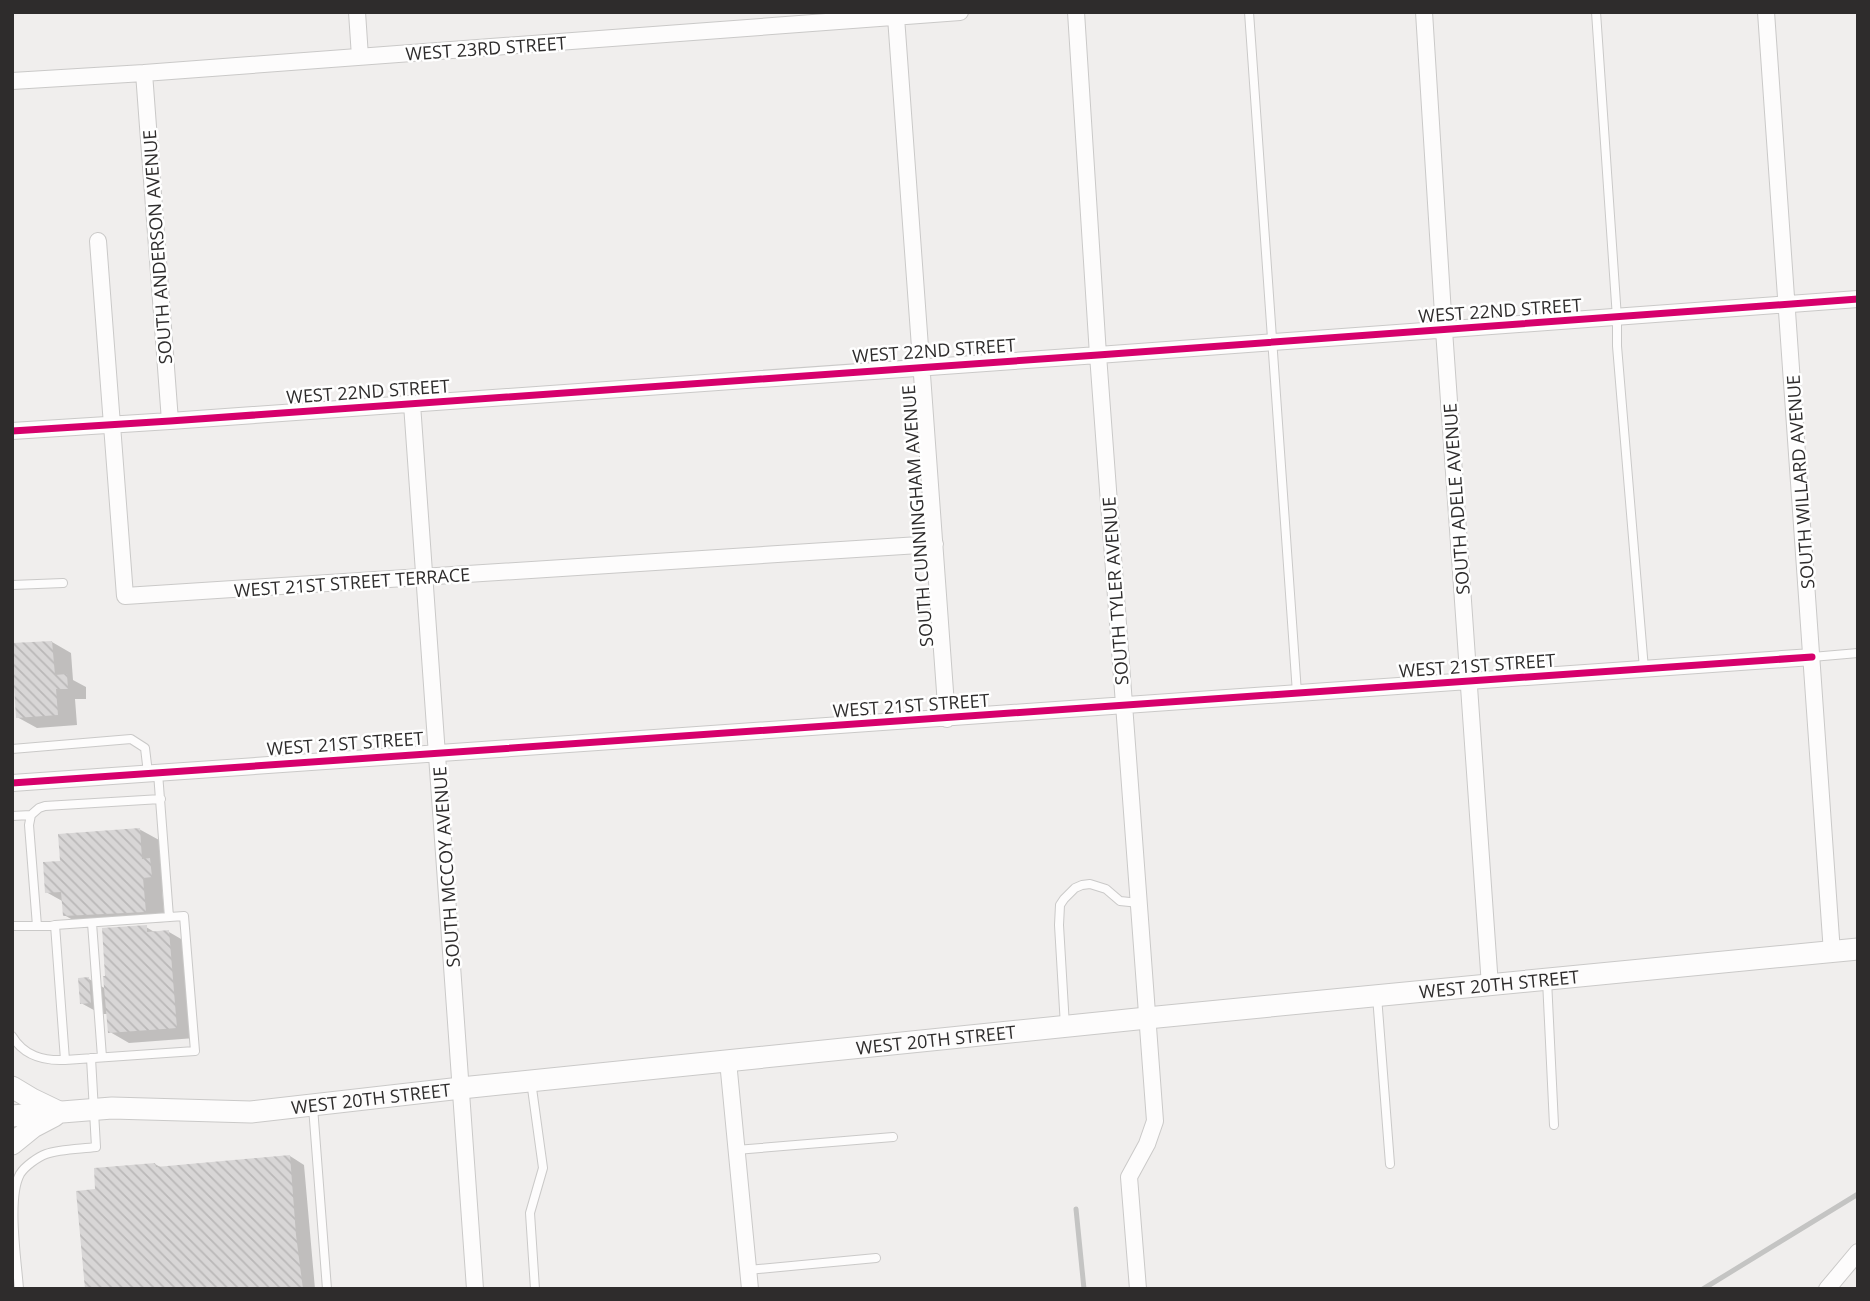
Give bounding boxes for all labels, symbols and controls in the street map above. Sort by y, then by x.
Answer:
street label: WEST 23RD STREET [405,30,567,66]
street label: SOUTH ANDERSON AVENUE [137,129,177,365]
street label: WEST 22ND STREET [1417,292,1583,328]
street label: WEST 22ND STREET [851,332,1017,368]
street label: WEST 22ND STREET [285,373,451,409]
street label: SOUTH WILLARD AVENUE [1781,374,1819,590]
street label: SOUTH CUNNINGHAM AVENUE [896,384,938,648]
street label: SOUTH ADELE AVENUE [1437,402,1475,596]
street label: SOUTH TYLER AVENUE [1096,496,1134,686]
street label: WEST 21ST STREET TERRACE [233,562,471,602]
street label: WEST 21ST STREET [1398,648,1556,682]
street label: WEST 21ST STREET [832,688,990,722]
street label: WEST 21ST STREET [266,726,424,760]
street label: SOUTH MCCOY AVENUE [427,766,465,968]
street label: WEST 20TH STREET [1418,964,1580,1004]
street label: WEST 20TH STREET [855,1019,1017,1060]
street label: WEST 20TH STREET [290,1077,452,1119]

